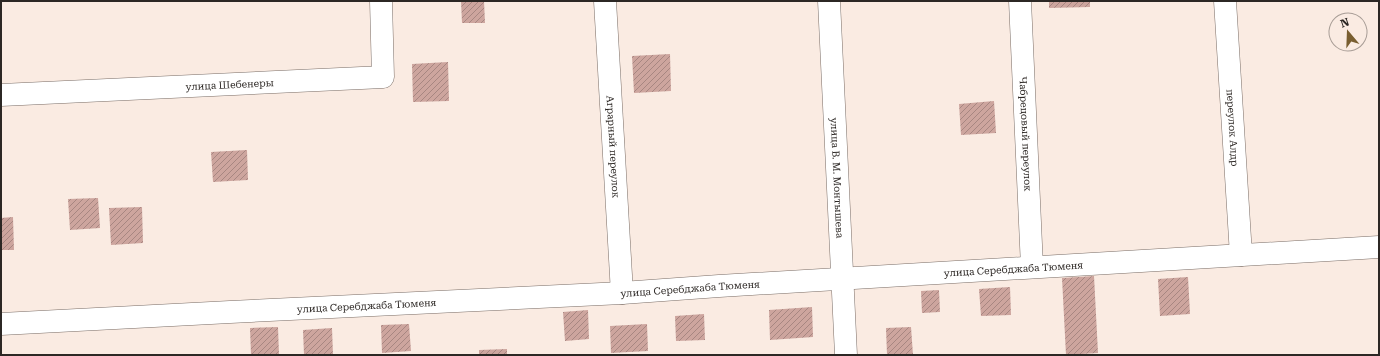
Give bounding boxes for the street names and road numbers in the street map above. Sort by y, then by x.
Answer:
street label: Чабрецовый переулок [1017,76,1034,192]
street label: улица Шебенеры [185,77,274,92]
street label: переулок Алдр [1225,89,1240,167]
street label: Аграрный переулок [605,95,622,199]
street label: улица В. М. Монтышева [829,117,845,239]
street label: улица Серебджаба Тюменя [944,259,1084,279]
street label: улица Серебджаба Тюменя [620,279,760,299]
street label: улица Серебджаба Тюменя [297,297,437,315]

